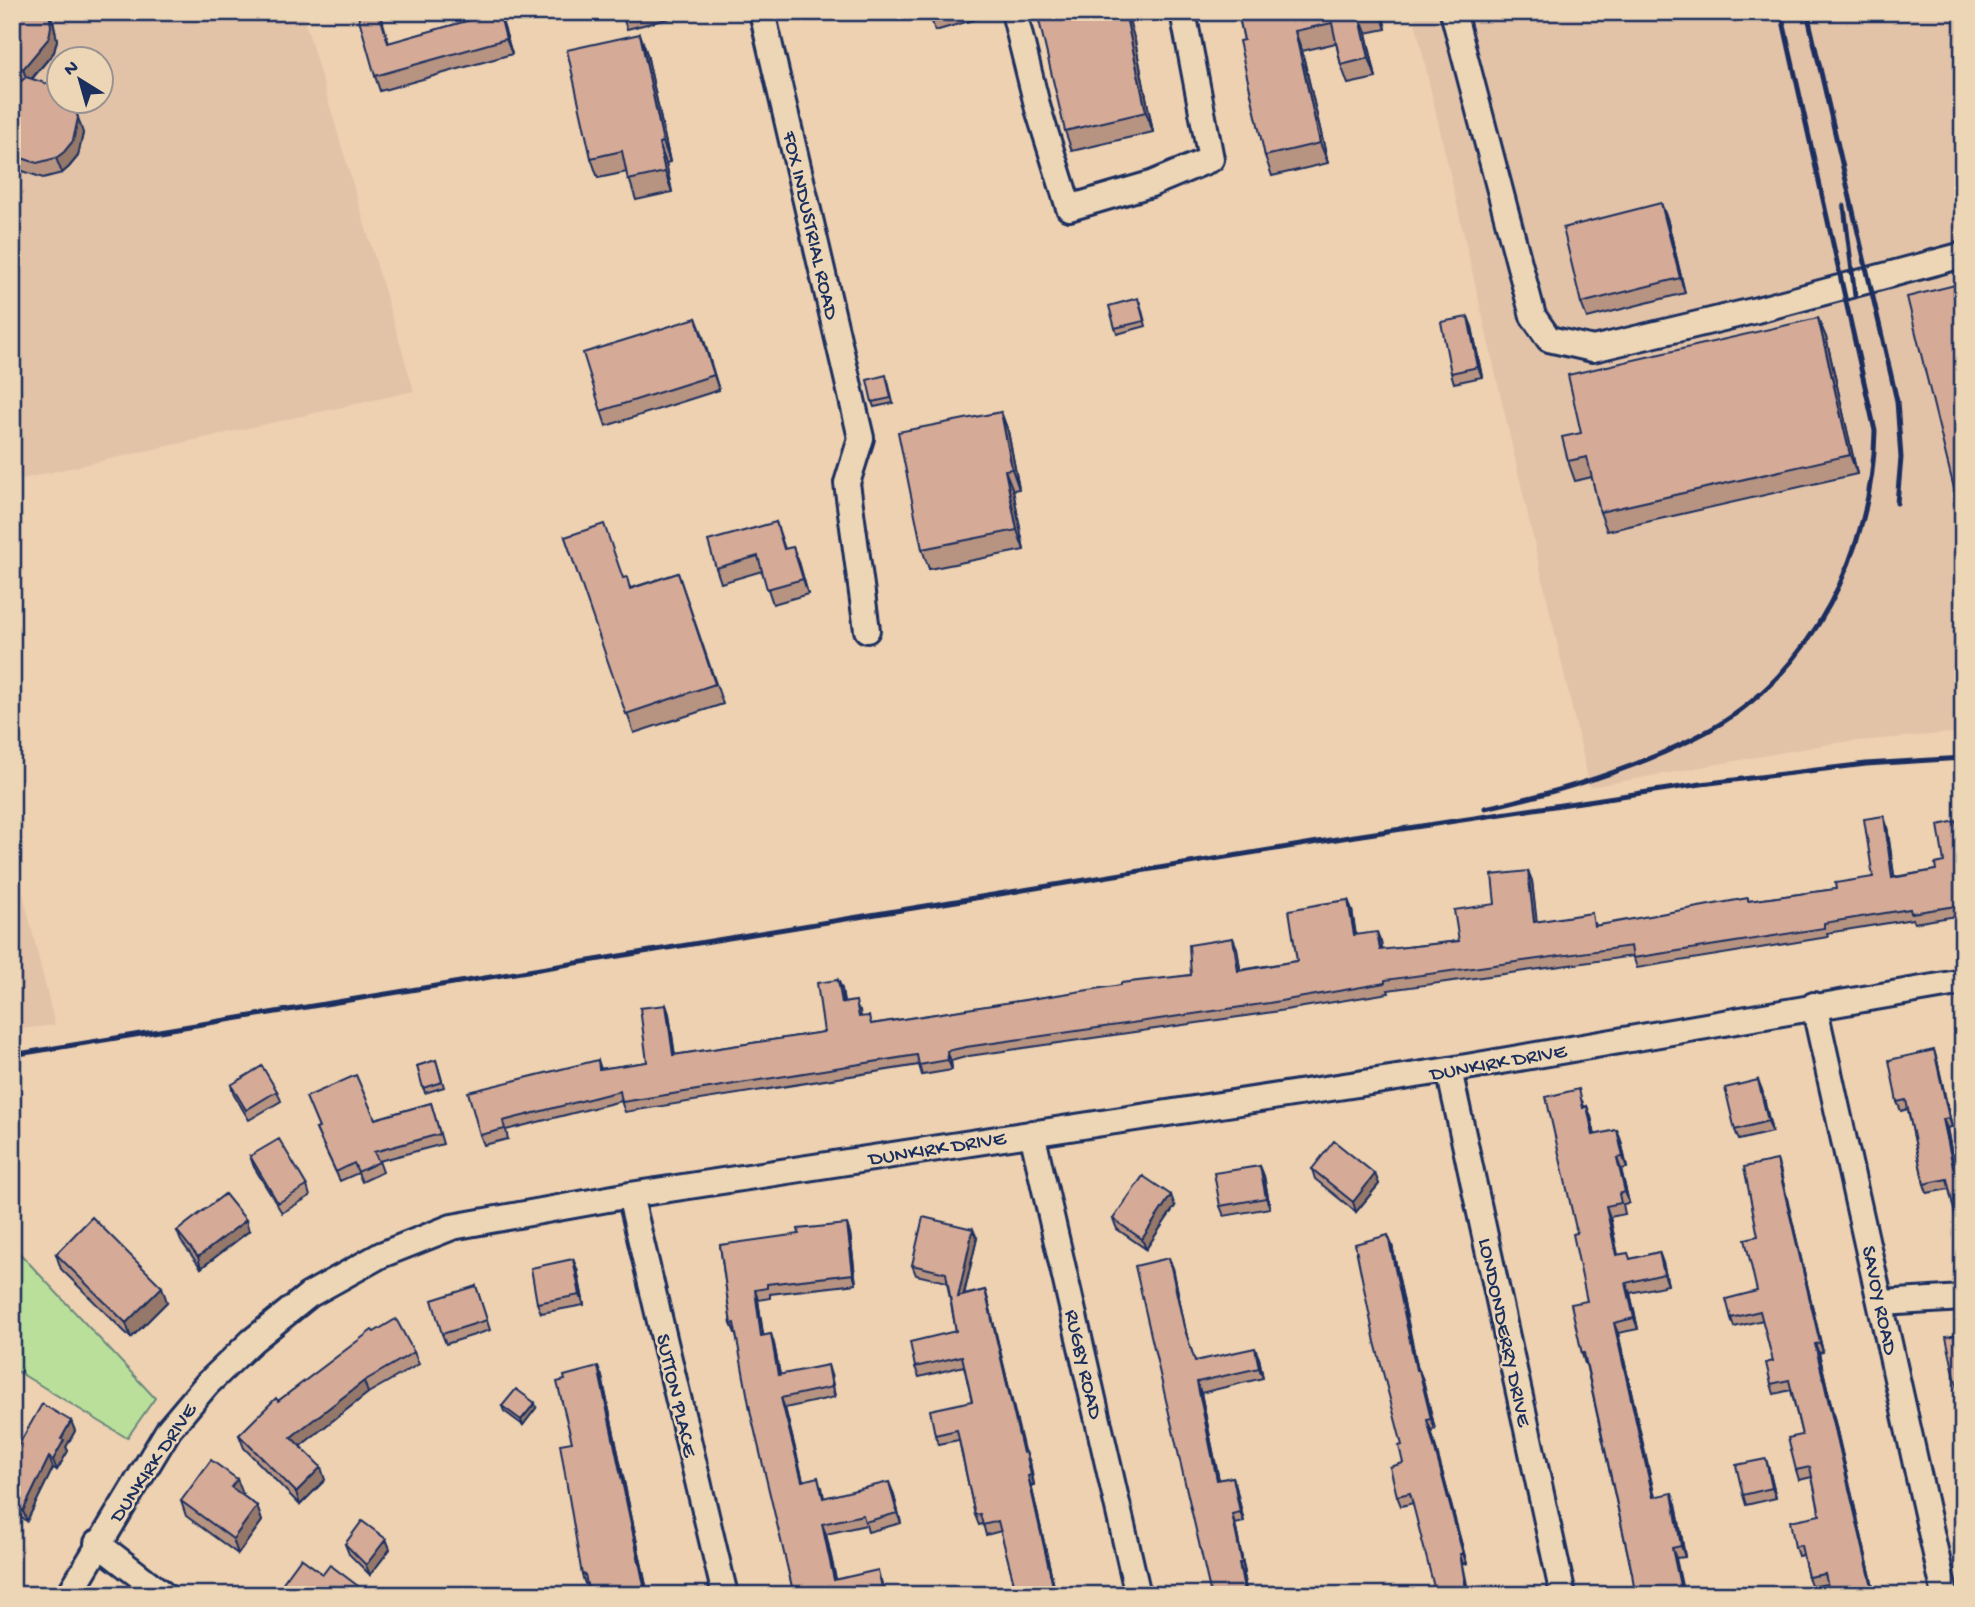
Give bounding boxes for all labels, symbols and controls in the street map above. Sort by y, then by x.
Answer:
north arrow [46,46,116,116]
text: N [60,56,84,82]
street label: FOX INDUSTRIAL ROAD [775,128,843,323]
street label: DUNKIRK DRIVE [1426,1040,1570,1089]
street label: DUNKIRK DRIVE [865,1127,1009,1174]
street label: LONDONDERRY DRIVE [1470,1236,1535,1430]
street label: SAVOY ROAD [1854,1244,1901,1358]
street label: RUGBY ROAD [1057,1308,1106,1422]
street label: SUTTON PLACE [648,1332,701,1461]
street label: DUNKIRK DRIVE [105,1399,204,1530]

